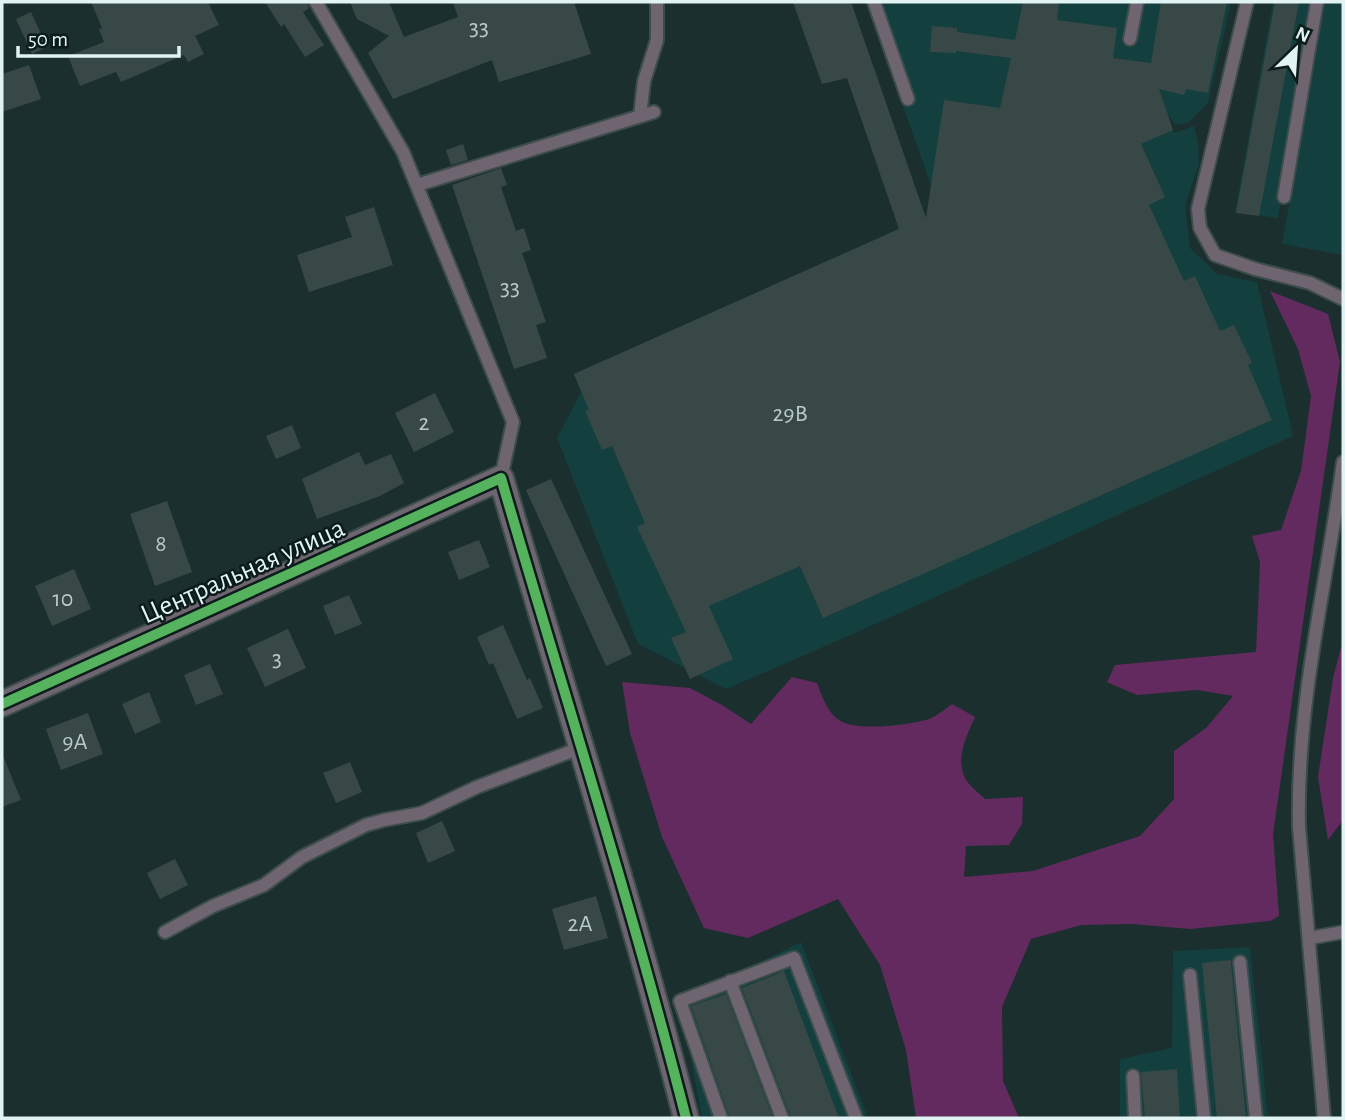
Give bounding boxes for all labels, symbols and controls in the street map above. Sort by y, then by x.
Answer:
scale bar [18,14,178,58]
north arrow [1261,14,1331,84]
house number: 33 [469,16,489,40]
text: N [1293,24,1313,46]
text: 50 m [28,29,68,50]
house number: 33 [500,276,520,300]
house number: 29B [772,402,808,426]
house number: 2 [419,411,430,435]
street label: Центральная улица [136,514,349,629]
house number: 8 [155,532,167,556]
house number: 10 [53,587,73,611]
house number: 3 [272,647,282,671]
house number: 9А [62,730,88,754]
house number: 2А [567,912,593,936]

